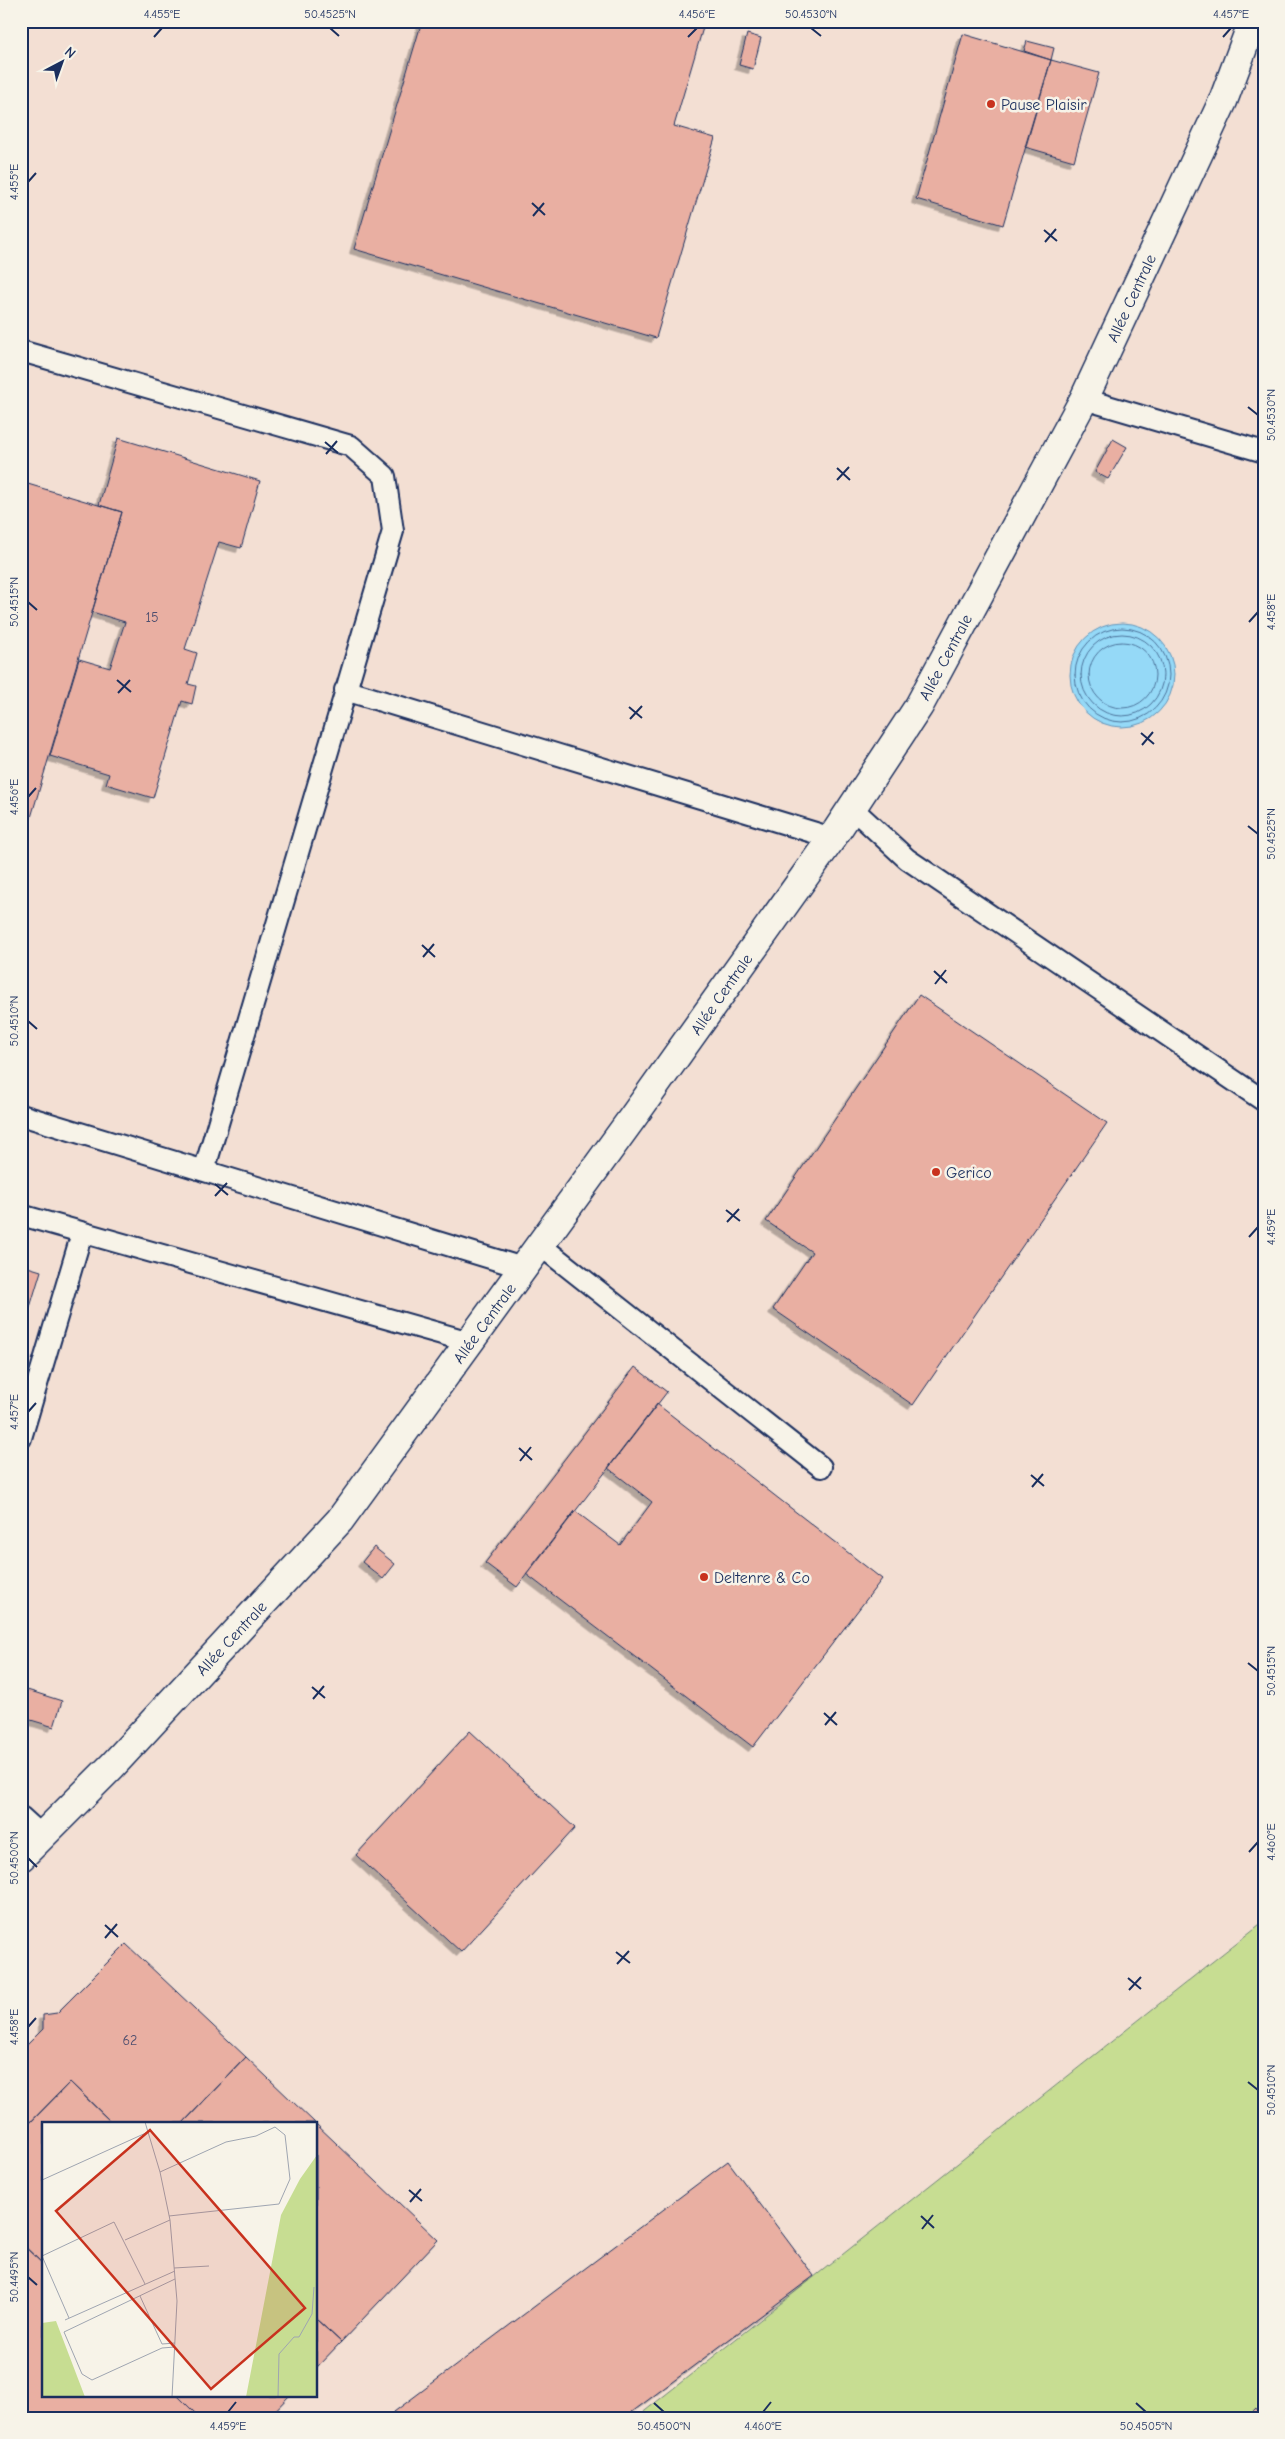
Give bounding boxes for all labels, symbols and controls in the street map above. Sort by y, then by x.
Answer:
text: 4.455°E [144,7,180,21]
text: 50.4525°N [304,7,356,21]
text: 4.456°E [679,7,715,21]
text: 50.4530°N [785,7,837,21]
text: 4.457°E [1213,7,1249,21]
north arrow [38,38,88,88]
text: N [61,43,79,62]
place label: Pause Plaisir [1001,96,1087,114]
marker: Pause Plaisir [985,98,997,110]
text: 4.455°E [7,164,21,200]
street label: Allée Centrale [1104,252,1160,345]
text: 50.4530°N [1264,389,1278,441]
text: 50.4515°N [7,577,21,627]
text: 4.458°E [1264,594,1278,630]
house number: 15 [145,609,159,626]
street label: Allée Centrale [916,611,976,704]
text: 4.456°E [7,779,21,815]
text: 50.4525°N [1264,808,1278,860]
street label: Allée Centrale [687,951,756,1039]
text: 50.4510°N [7,996,21,1046]
place label: Gerico [946,1164,992,1182]
marker: Gerico [930,1166,942,1178]
text: 4.459°E [1264,1209,1278,1245]
street label: Allée Centrale [450,1280,520,1367]
text: 4.457°E [7,1394,21,1430]
place label: Deltenre & Co [714,1569,810,1587]
marker: Deltenre & Co [698,1571,710,1583]
street label: Allée Centrale [193,1598,271,1679]
text: 50.4515°N [1264,1646,1278,1696]
text: 4.460°E [1264,1823,1278,1861]
text: 50.4500°N [7,1831,21,1885]
text: 4.458°E [7,2009,21,2045]
house number: 62 [123,2032,137,2049]
text: 50.4510°N [1264,2065,1278,2115]
inset map [42,2122,318,2396]
text: 50.4495°N [7,2251,21,2303]
text: 4.459°E [210,2419,246,2433]
text: 50.4500°N [637,2419,691,2433]
text: 4.460°E [744,2419,782,2433]
text: 50.4505°N [1120,2419,1172,2433]

